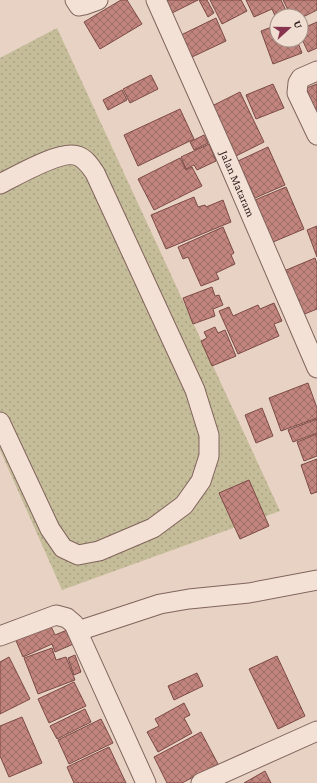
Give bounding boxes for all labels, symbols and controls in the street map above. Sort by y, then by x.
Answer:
north arrow [269,8,309,48]
text: U [291,19,305,31]
street label: Jalan Mataram [217,147,258,219]

